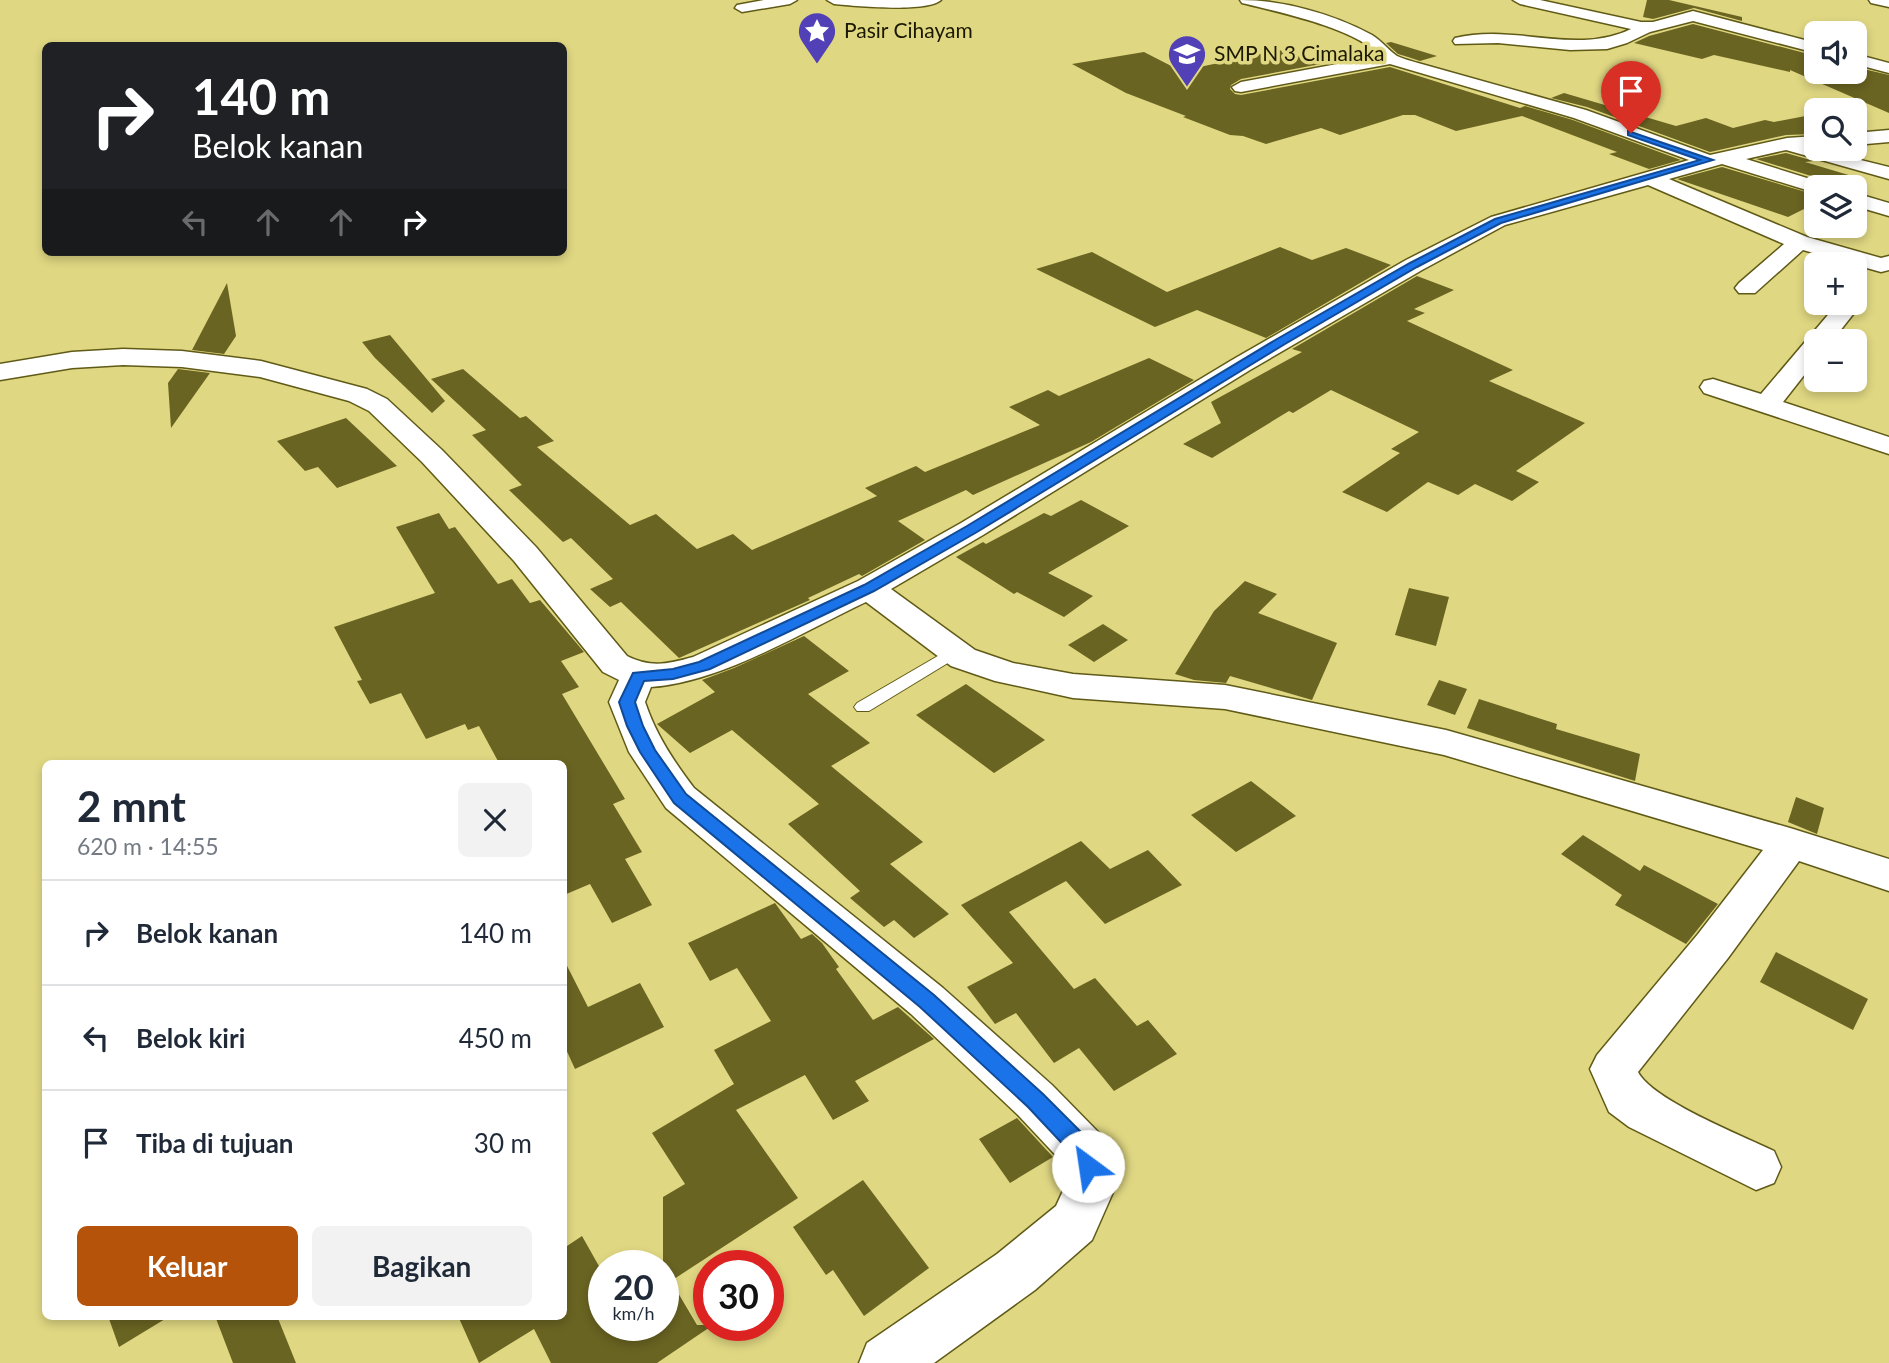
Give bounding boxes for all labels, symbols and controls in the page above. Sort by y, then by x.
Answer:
place icon: Pasir Cihayam [796,10,838,65]
place label: Pasir Cihayam [844,17,973,42]
map controls [1804,21,1867,392]
button: sound [1804,21,1867,84]
school or university icon: SMP N 3 Cimalaka [1166,33,1208,88]
place label: SMP N 3 Cimalaka [1214,40,1385,65]
pin [1601,61,1661,133]
text: 140 m [192,67,330,125]
icon: right [77,70,168,161]
icon: arrive [1612,72,1650,110]
button: search [1804,98,1867,161]
text: Belok kanan [192,126,363,165]
button: layers [1804,175,1867,238]
icon: left [176,203,214,241]
icon: ahead [249,203,287,241]
icon: ahead [322,203,360,241]
icon: right [395,203,433,241]
button: + [1804,252,1867,315]
button: − [1804,329,1867,392]
text: 2 mnt [77,781,186,831]
button: close [458,783,532,857]
text: 620 m · 14:55 [77,832,219,860]
icon: right [77,914,115,952]
text: Belok kanan [136,917,278,949]
text: 140 m [459,917,532,949]
icon: left [77,1019,115,1057]
text: Belok kiri [136,1022,245,1054]
text: 450 m [459,1022,532,1054]
icon: arrive [77,1124,115,1162]
text: Tiba di tujuan [136,1127,294,1159]
text: 30 m [474,1127,532,1159]
position arrow [1051,1129,1125,1203]
button: Keluar [77,1226,298,1306]
button: Bagikan [312,1226,532,1306]
speed limit sign: 30 [693,1250,784,1341]
text: 20 [613,1265,654,1307]
text: km/h [612,1302,655,1324]

